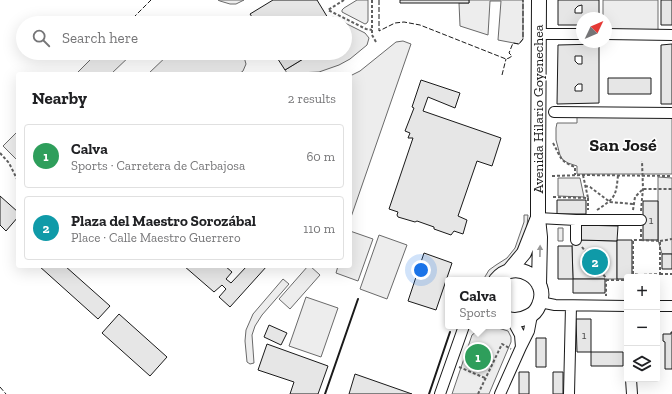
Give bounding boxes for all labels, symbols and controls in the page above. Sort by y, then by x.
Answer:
north arrow [576,12,612,48]
search box [16,16,352,60]
street label: Avenida Hilario Goyenechea [530,24,547,194]
icon: search [30,27,52,49]
text: Search here [62,29,138,47]
text: Nearby [32,88,87,108]
text: 2 results [288,91,336,106]
district label: San José [589,134,657,156]
text: Calva [71,140,108,158]
text: 1 [43,149,49,164]
text: 60 m [306,149,335,164]
text: Sports · Carretera de Carbajosa [71,158,245,173]
text: Plaza del Maestro Sorozábal [71,212,256,230]
house number: 1 [649,213,654,227]
text: 2 [43,221,49,236]
text: 110 m [303,221,335,236]
text: Place · Calle Maestro Guerrero [71,230,241,245]
one-way arrow [537,244,543,257]
pin: 2 [582,247,608,277]
your location [411,260,431,280]
map controls [624,274,660,382]
button: + [624,274,660,310]
popup [445,277,511,329]
text: Calva [460,287,496,305]
text: Sports [460,305,496,320]
button: − [624,310,660,346]
house number: 1 [582,328,587,342]
pin: 1 [465,342,491,372]
button: layers [624,346,660,382]

